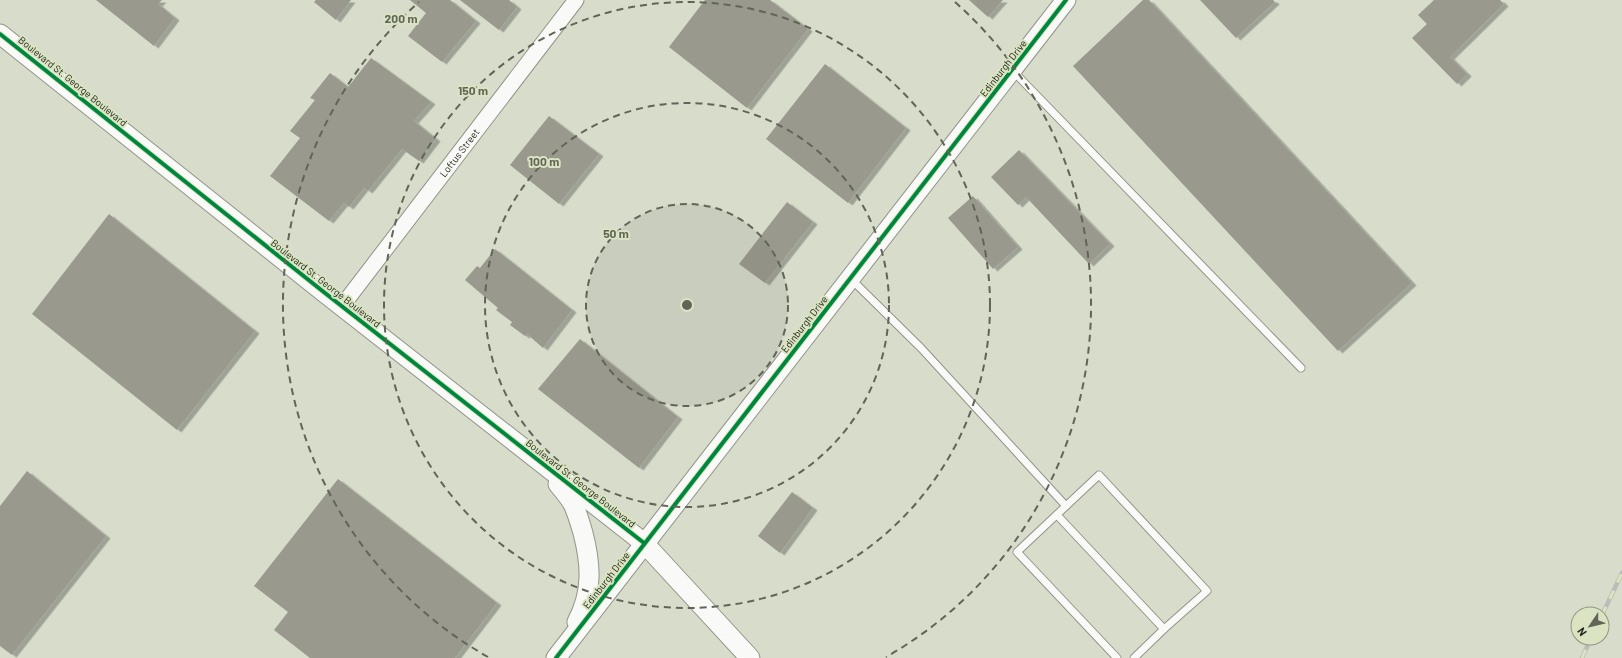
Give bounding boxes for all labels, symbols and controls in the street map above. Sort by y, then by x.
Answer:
text: 200 m [385,11,417,25]
street label: Boulevard St. George Boulevard [16,34,130,128]
street label: Edinburgh Drive [977,37,1029,99]
text: 150 m [458,83,488,97]
street label: Loftus Street [437,126,482,179]
text: 100 m [529,154,559,168]
text: 50 m [603,226,629,240]
street label: Boulevard St. George Boulevard [269,236,383,330]
street label: Edinburgh Drive [778,293,830,355]
centre of rings [680,298,694,312]
street label: Boulevard St. George Boulevard [524,436,638,530]
street label: Edinburgh Drive [580,549,632,611]
north arrow [1570,606,1610,646]
text: N [1574,625,1589,639]

